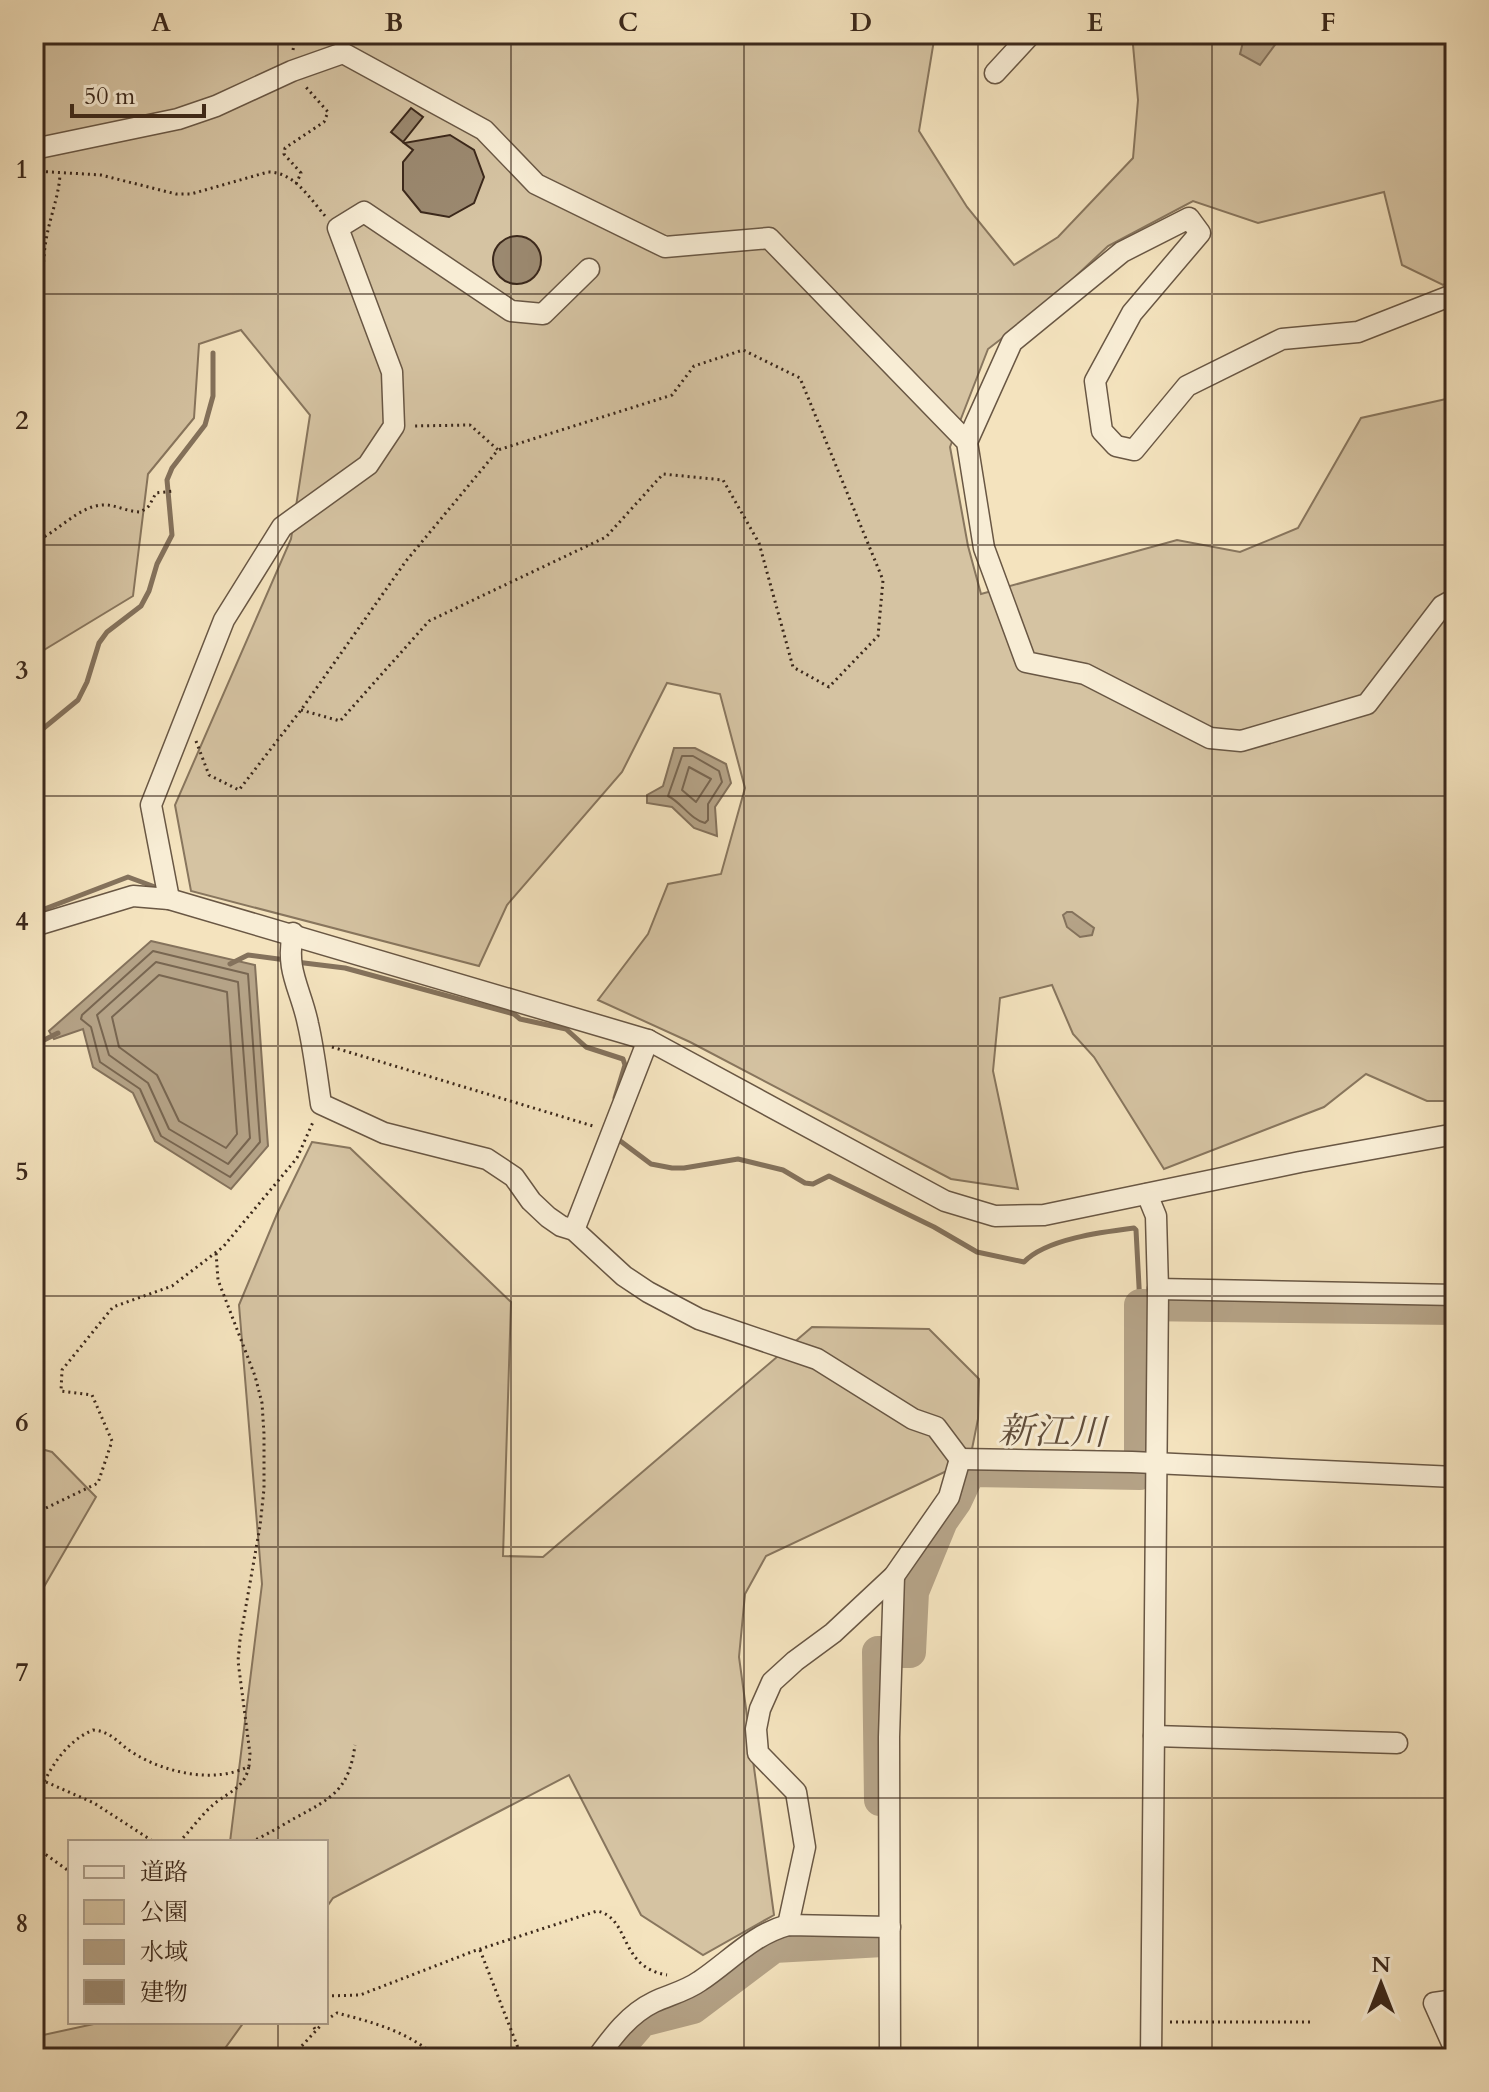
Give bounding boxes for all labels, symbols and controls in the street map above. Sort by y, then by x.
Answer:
text: A [151,5,171,40]
text: B [385,5,403,40]
text: C [618,5,638,40]
text: D [850,5,872,40]
text: E [1087,5,1103,40]
text: F [1320,5,1336,40]
scale bar [72,68,204,118]
text: 50 m [84,80,136,113]
text: 1 [15,152,29,187]
text: 2 [15,403,29,438]
text: 3 [15,653,29,688]
text: 4 [15,904,29,939]
text: 5 [15,1154,29,1189]
text: 6 [15,1405,29,1440]
water label: 新江川 [998,1407,1110,1458]
text: 7 [15,1655,29,1690]
legend [68,1840,328,2024]
text: 道路 [140,1856,188,1889]
text: 公園 [140,1896,188,1929]
text: 8 [15,1906,29,1941]
text: 水域 [140,1936,188,1969]
north arrow [1341,1944,1421,2024]
text: N [1371,1950,1391,1980]
text: 建物 [140,1976,188,2009]

